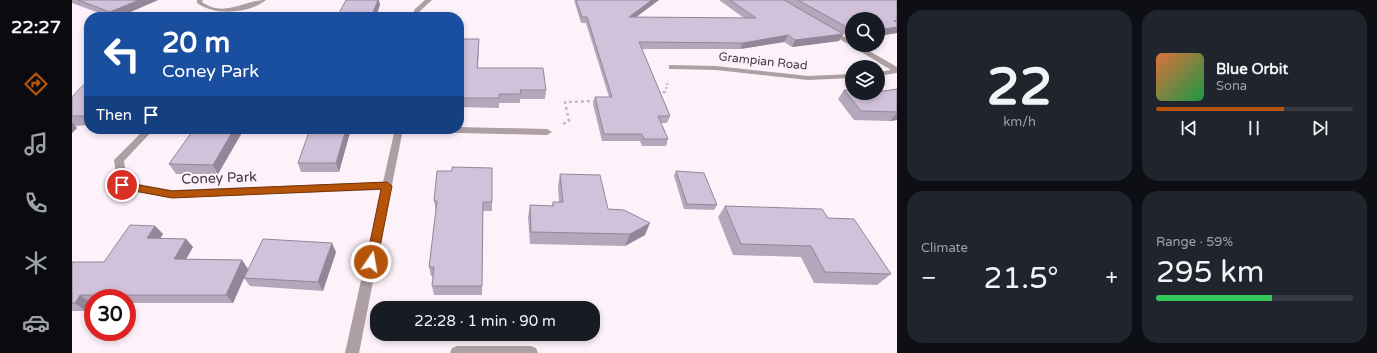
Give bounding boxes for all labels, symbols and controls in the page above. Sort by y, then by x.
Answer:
map controls [845,12,885,100]
button: search [845,12,885,52]
text: 22:27 [11,16,61,38]
text: 20 m [162,26,230,60]
icon: left [96,28,148,80]
street label: Grampian Road [718,49,808,73]
text: 22 [987,56,1052,119]
text: Coney Park [162,60,259,82]
button: layers [845,60,885,100]
text: Blue Orbit [1216,60,1288,78]
icon: directions [22,70,50,98]
text: Sona [1216,78,1247,94]
icon: arrive [140,104,162,126]
text: Then [96,106,132,124]
text: km/h [1003,114,1036,130]
icon: previous [1178,117,1200,139]
icon: pause [1243,117,1265,139]
icon: next [1309,117,1331,139]
icon: music [22,130,50,158]
pin [105,168,139,202]
street label: Coney Park [181,168,257,188]
icon: arrive [111,174,133,196]
icon: phone [22,189,50,217]
text: Range · 59% [1156,234,1233,250]
text: Climate [921,240,968,256]
position arrow [350,241,392,283]
icon: climate [22,249,50,277]
text: 295 km [1156,254,1264,291]
text: 21.5° [984,260,1059,297]
text: − [921,265,937,291]
text: + [1106,265,1118,291]
speed limit sign: 30 [84,289,136,341]
icon: car [22,309,50,337]
text: 22:28 · 1 min · 90 m [414,312,556,330]

